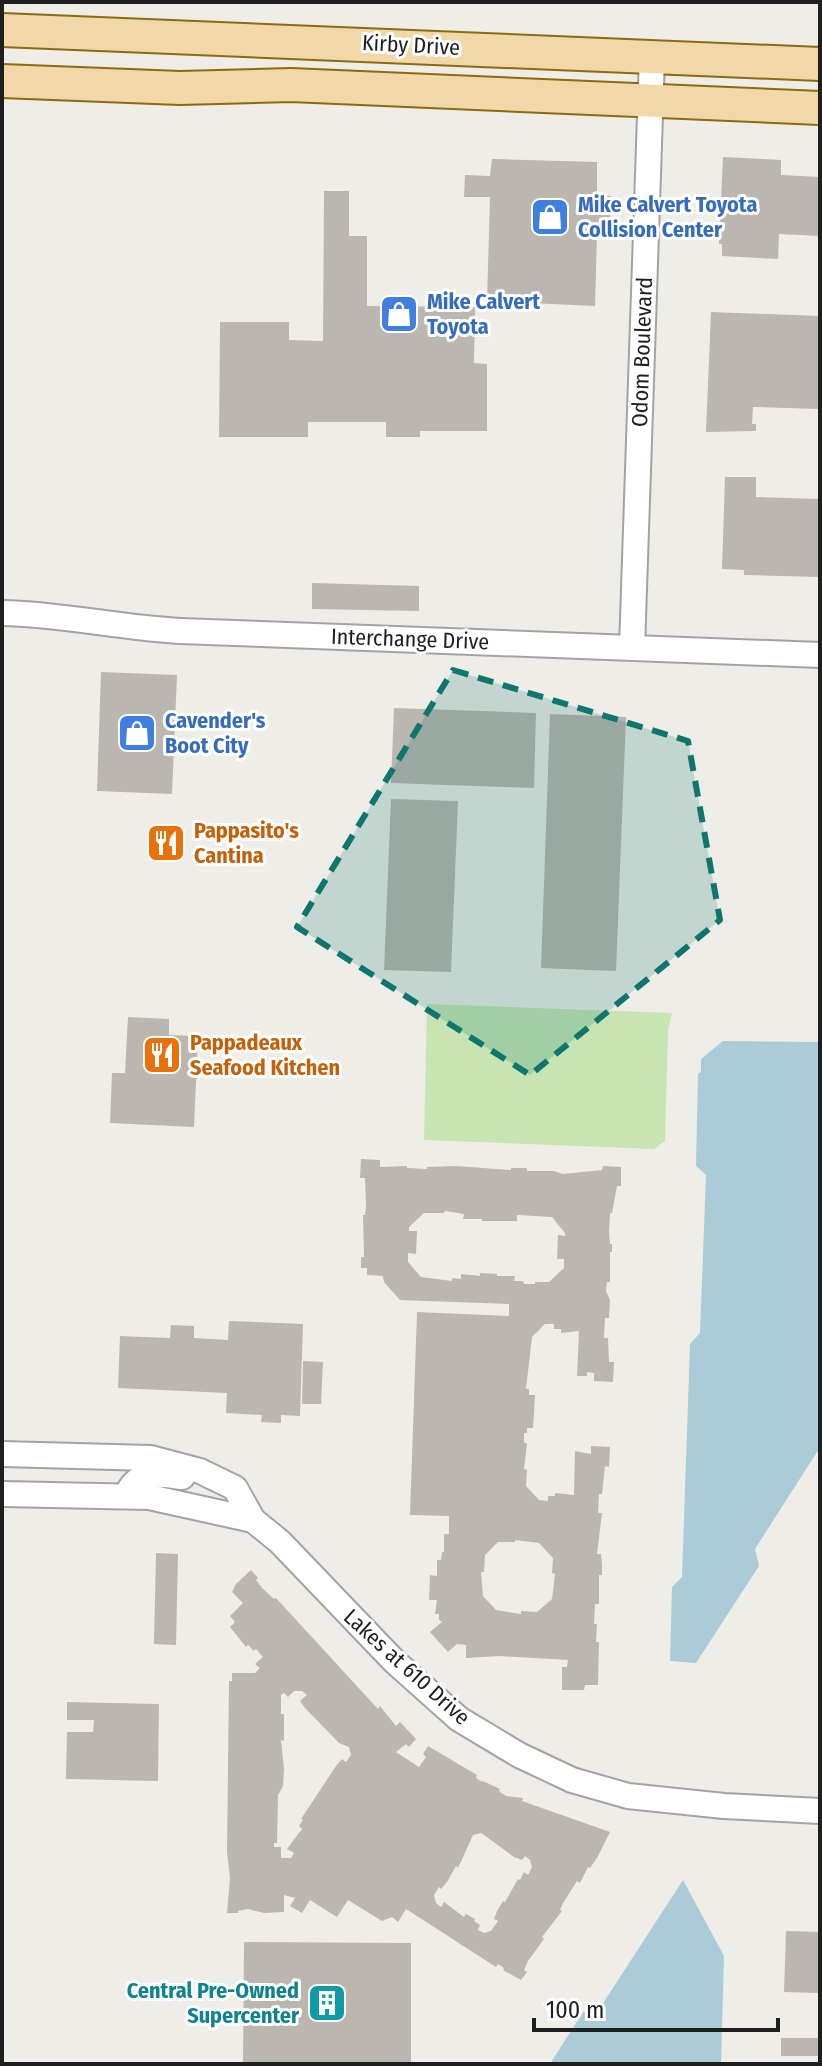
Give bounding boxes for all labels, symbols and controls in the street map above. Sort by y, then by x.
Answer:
street label: Kirby Drive [361,29,461,61]
place label: Mike Calvert Toyota Collision Center [578,191,757,243]
shop icon: Mike Calvert Toyota Collision Center [529,196,571,238]
street label: Odom Boulevard [626,277,658,427]
place label: Mike Calvert Toyota [427,288,540,340]
shop icon: Mike Calvert Toyota [378,293,420,335]
street label: Interchange Drive [331,623,489,655]
place label: Cavender's Boot City [165,707,266,759]
shop icon: Cavender's Boot City [116,712,158,754]
place label: Pappasito's Cantina [194,817,299,869]
restaurant icon: Pappasito's Cantina [145,822,187,864]
place label: Pappadeaux Seafood Kitchen [190,1029,340,1081]
restaurant icon: Pappadeaux Seafood Kitchen [141,1034,183,1076]
street label: Lakes at 610 Drive [338,1603,476,1731]
place label: Central Pre-Owned Supercenter [127,1977,300,2029]
building icon: Central Pre-Owned Supercenter [306,1982,348,2024]
scale bar [534,1982,778,2032]
text: 100 m [546,1996,604,2024]

